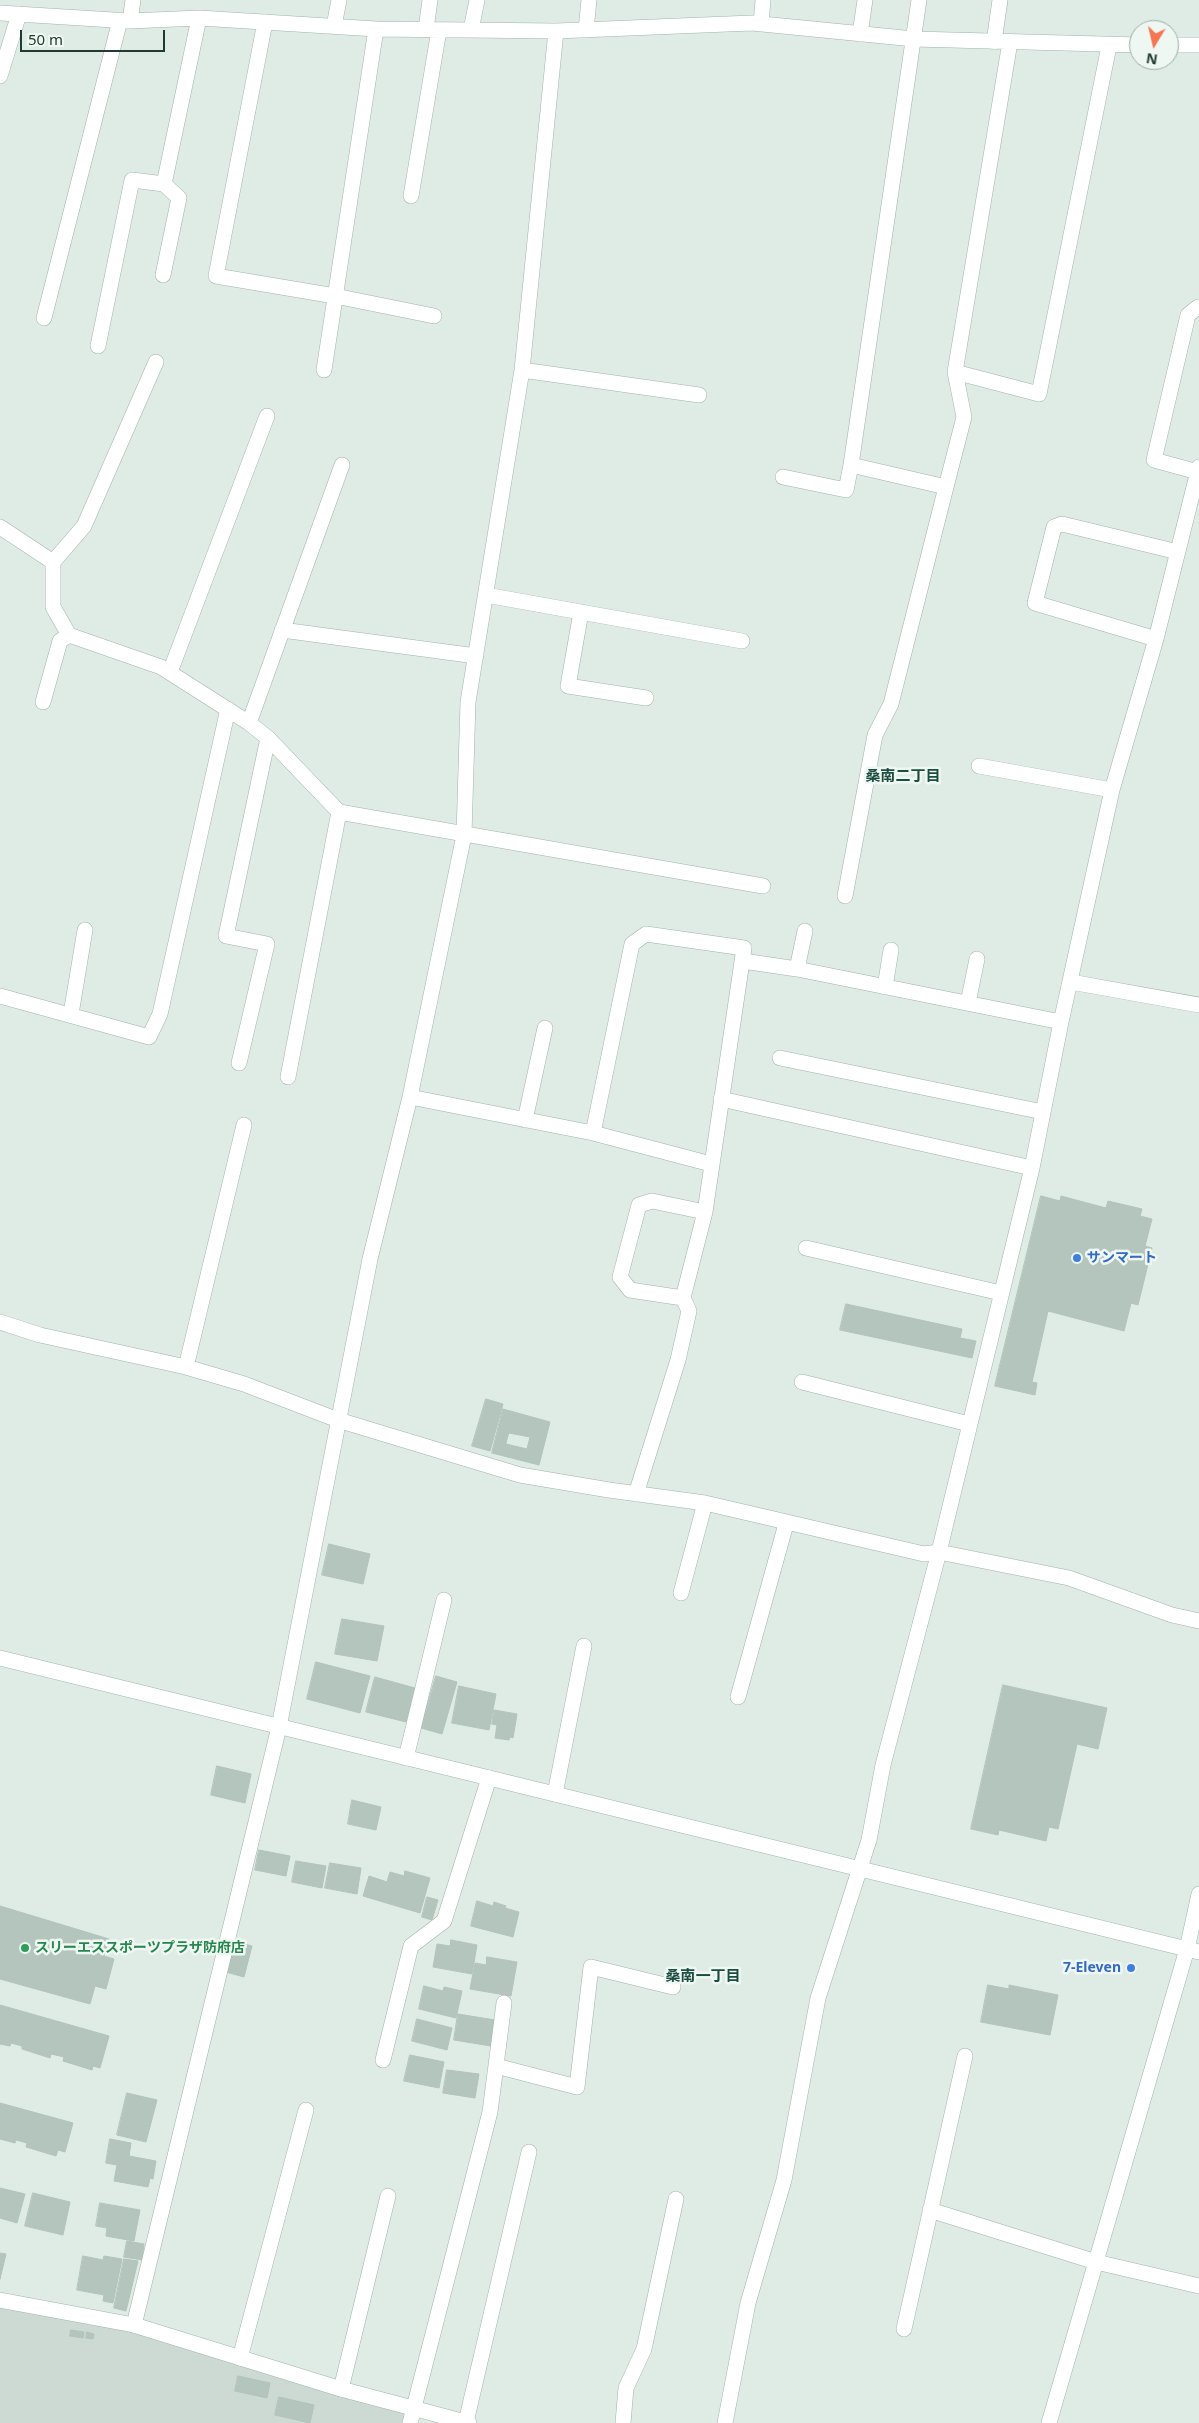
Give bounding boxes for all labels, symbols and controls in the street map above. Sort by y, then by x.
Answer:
scale bar [22,20,168,52]
north arrow [1129,20,1179,70]
text: 50 m [28,29,63,49]
text: N [1145,49,1159,70]
district label: 桑南二丁目 [866,768,940,786]
place label: サンマート [1087,1250,1157,1266]
marker: サンマート [1071,1252,1083,1264]
place label: スリーエススポーツプラザ防府店 [35,1940,245,1956]
marker: スリーエススポーツプラザ防府店 [19,1942,31,1954]
place label: 7-Eleven [1063,1960,1121,1976]
marker: 7-Eleven [1125,1962,1137,1974]
district label: 桑南一丁目 [666,1968,740,1986]

